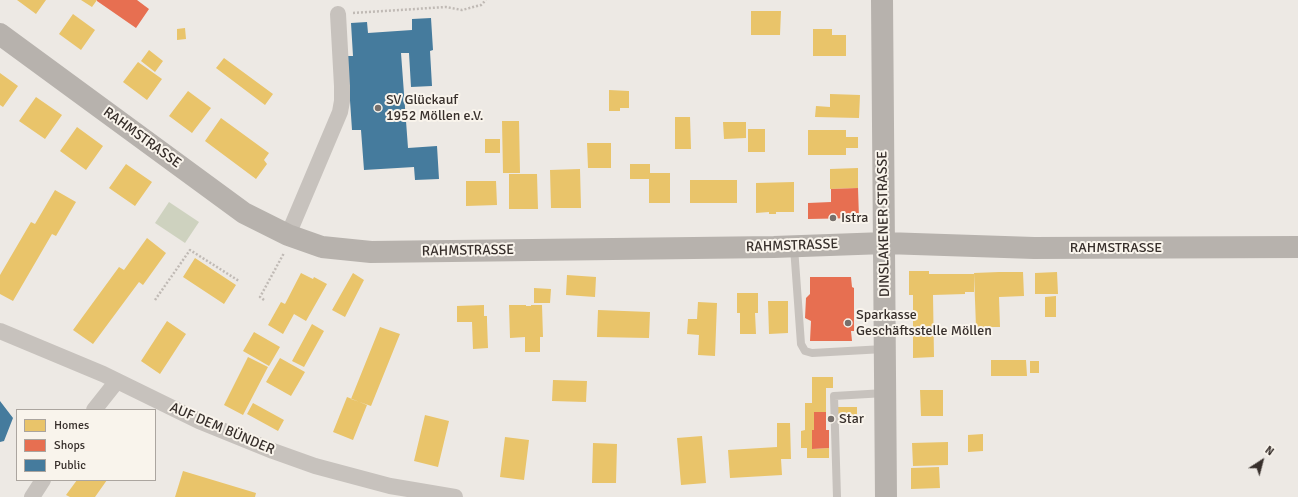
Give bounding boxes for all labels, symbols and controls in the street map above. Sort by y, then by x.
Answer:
place label: SV Glückauf 1952 Möllen e.V. [386,92,483,124]
marker: SV Glückauf 1952 Möllen e.V. [373,103,383,113]
street label: RAHMSTRASSE [100,104,184,172]
street label: DINSLAKENER STRASSE [874,151,894,297]
place label: Istra [841,210,868,226]
marker: Istra [828,213,838,223]
street label: RAHMSTRASSE [746,236,838,256]
street label: RAHMSTRASSE [1070,240,1162,256]
street label: RAHMSTRASSE [422,242,514,260]
place label: Sparkasse Geschäftsstelle Möllen [856,307,992,340]
marker: Sparkasse Geschäftsstelle Möllen [843,318,853,328]
street label: AUF DEM BÜNDER [167,399,277,459]
legend [16,409,156,481]
place label: Star [839,411,864,427]
marker: Star [826,414,836,424]
text: Homes [54,418,89,433]
text: Shops [54,438,85,453]
north arrow [1242,441,1282,481]
text: N [1262,443,1276,458]
text: Public [54,458,86,473]

